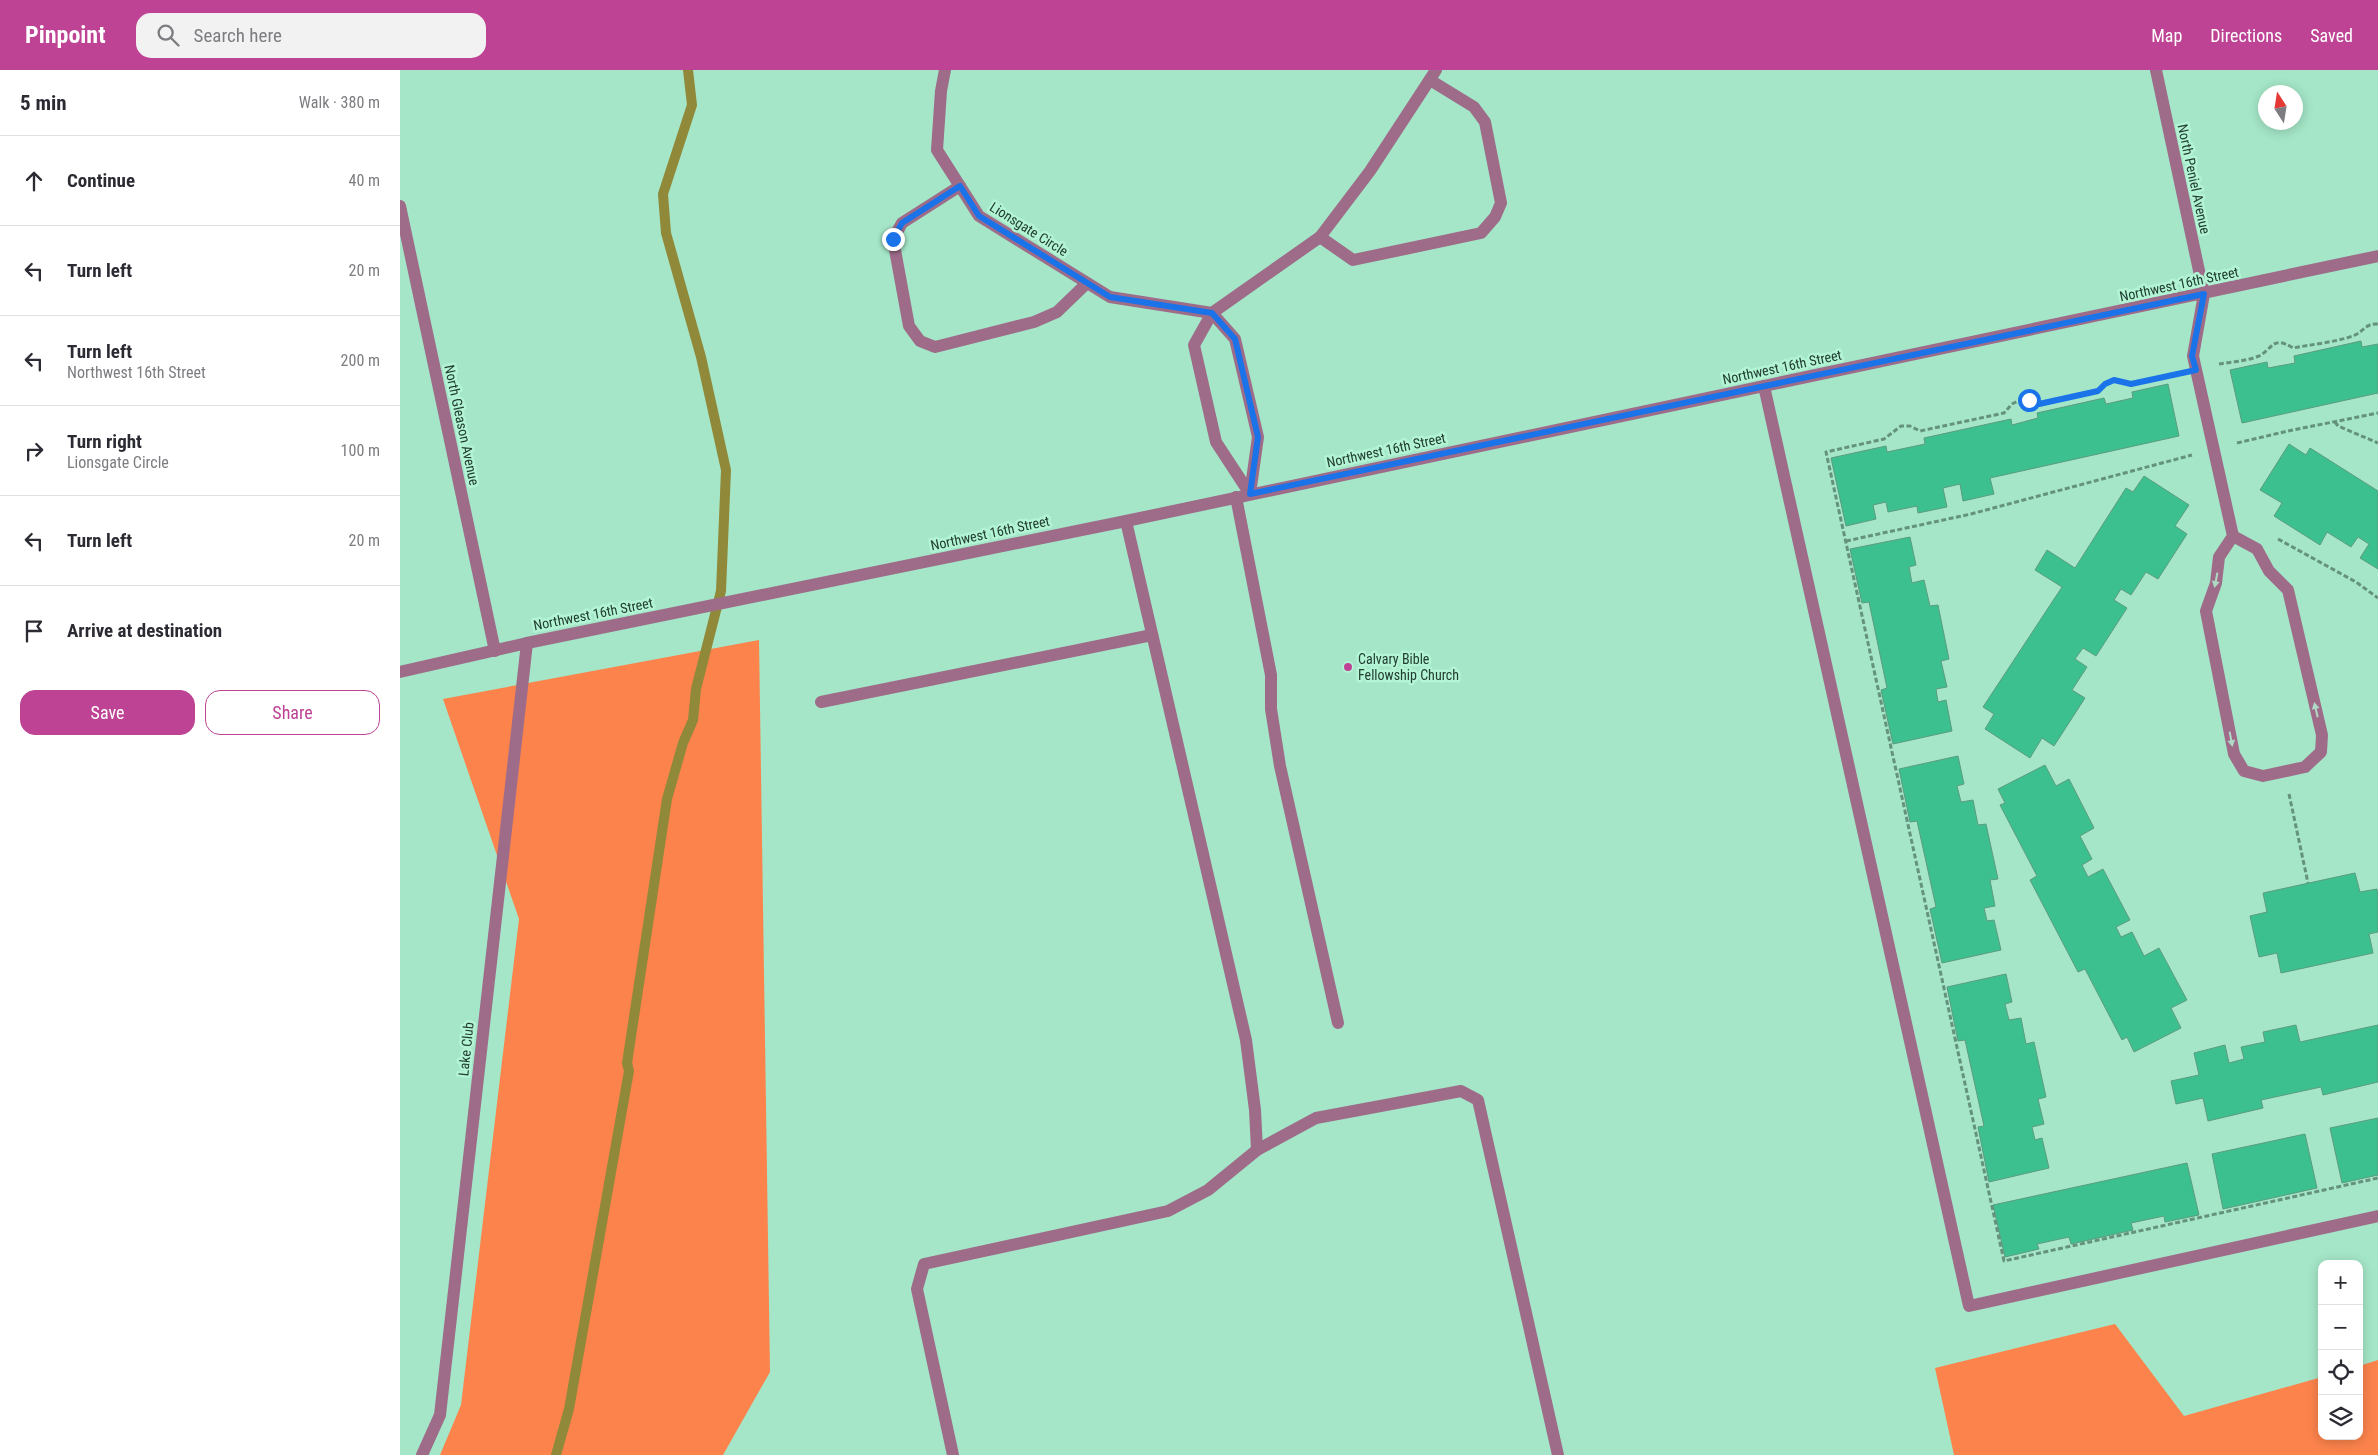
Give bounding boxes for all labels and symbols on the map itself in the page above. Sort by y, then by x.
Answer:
north arrow [2258,85,2303,130]
street label: North Peniel Avenue [2175,123,2214,236]
street label: Lionsgate Circle [987,199,1071,260]
route end [882,228,905,251]
street label: Northwest 16th Street [2118,264,2240,304]
street label: Northwest 16th Street [1721,347,1843,387]
street label: North Gleason Avenue [441,363,483,487]
route start [2018,389,2041,412]
street label: Northwest 16th Street [1325,430,1447,470]
street label: Northwest 16th Street [929,513,1051,553]
one-way arrow [2211,572,2219,588]
street label: Northwest 16th Street [532,595,654,633]
place label: Calvary Bible Fellowship Church [1358,651,1459,683]
marker: Calvary Bible Fellowship Church [1342,661,1354,673]
one-way arrow [2312,703,2320,718]
one-way arrow [2228,731,2236,747]
street label: Lake Club [455,1021,477,1077]

